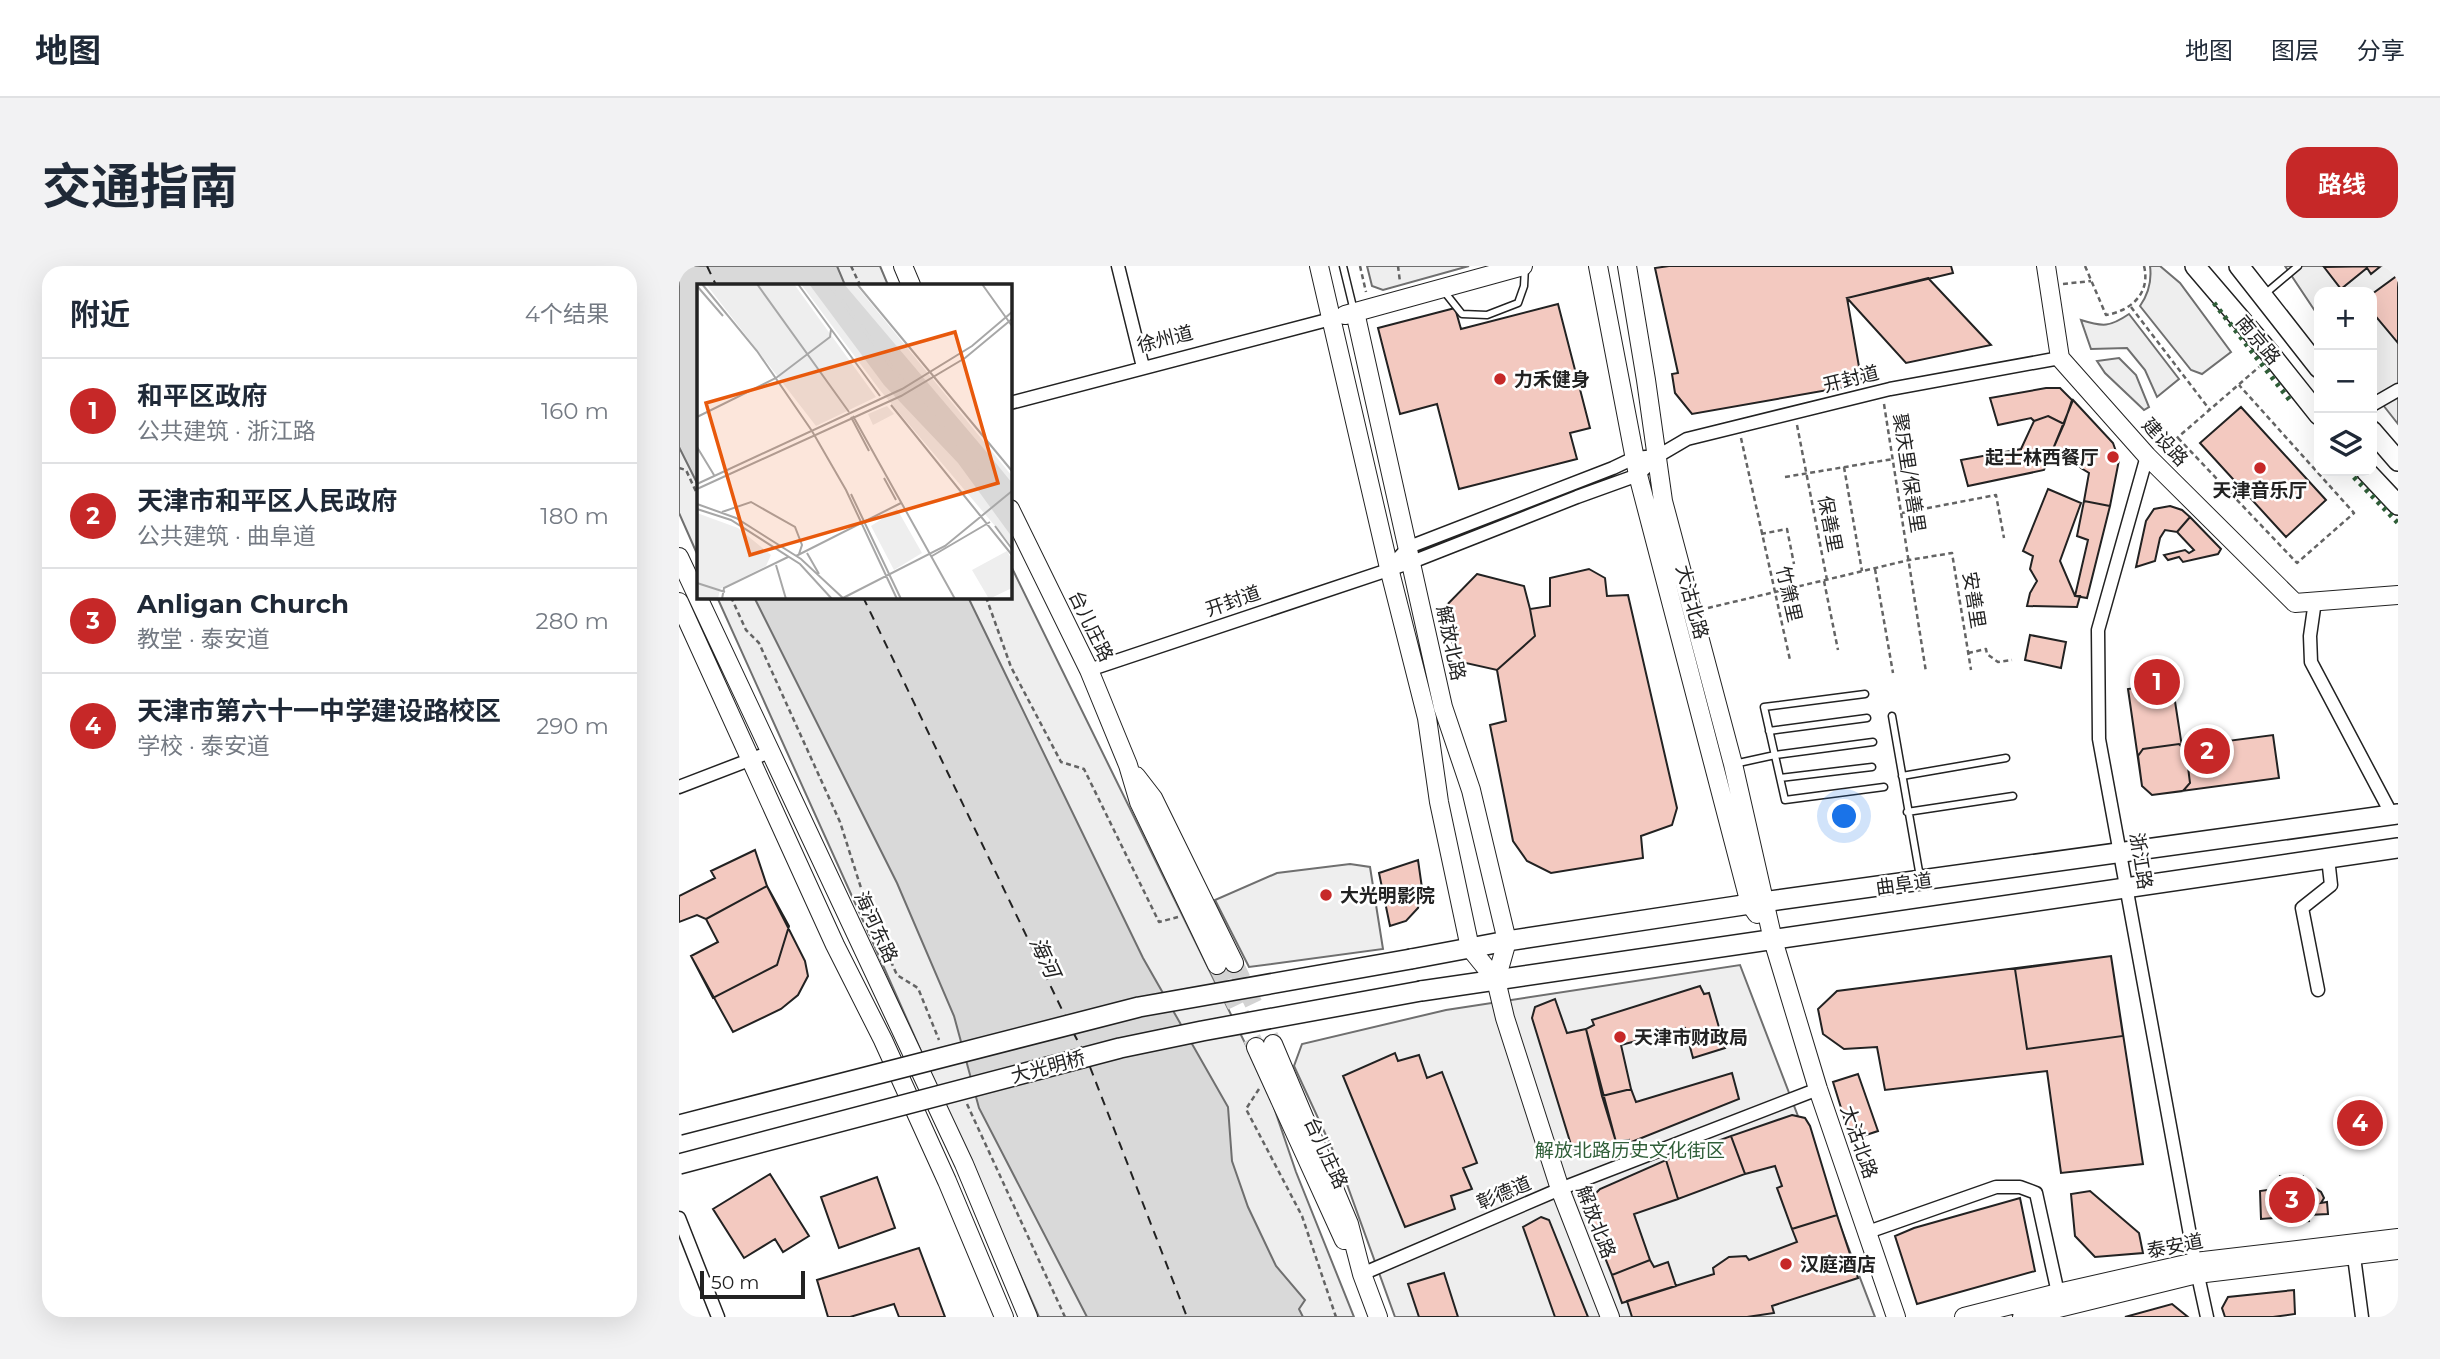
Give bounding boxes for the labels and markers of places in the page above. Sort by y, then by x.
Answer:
place label: 力禾健身 [1514,368,1590,391]
marker: 力禾健身 [1492,371,1508,387]
place label: 起士林西餐厅 [1985,446,2099,469]
marker: 起士林西餐厅 [2105,449,2121,465]
marker: 天津音乐厅 [2252,460,2268,476]
place label: 天津音乐厅 [2212,479,2308,502]
pin: 1 [2134,656,2180,708]
pin: 2 [2184,725,2230,777]
place label: 大光明影院 [1340,884,1435,907]
marker: 大光明影院 [1318,887,1334,903]
place label: 天津市财政局 [1634,1026,1748,1049]
marker: 天津市财政局 [1612,1029,1628,1045]
pin: 4 [2337,1097,2383,1149]
pin: 3 [2269,1174,2315,1226]
place label: 汉庭酒店 [1800,1253,1876,1276]
marker: 汉庭酒店 [1778,1256,1794,1272]

